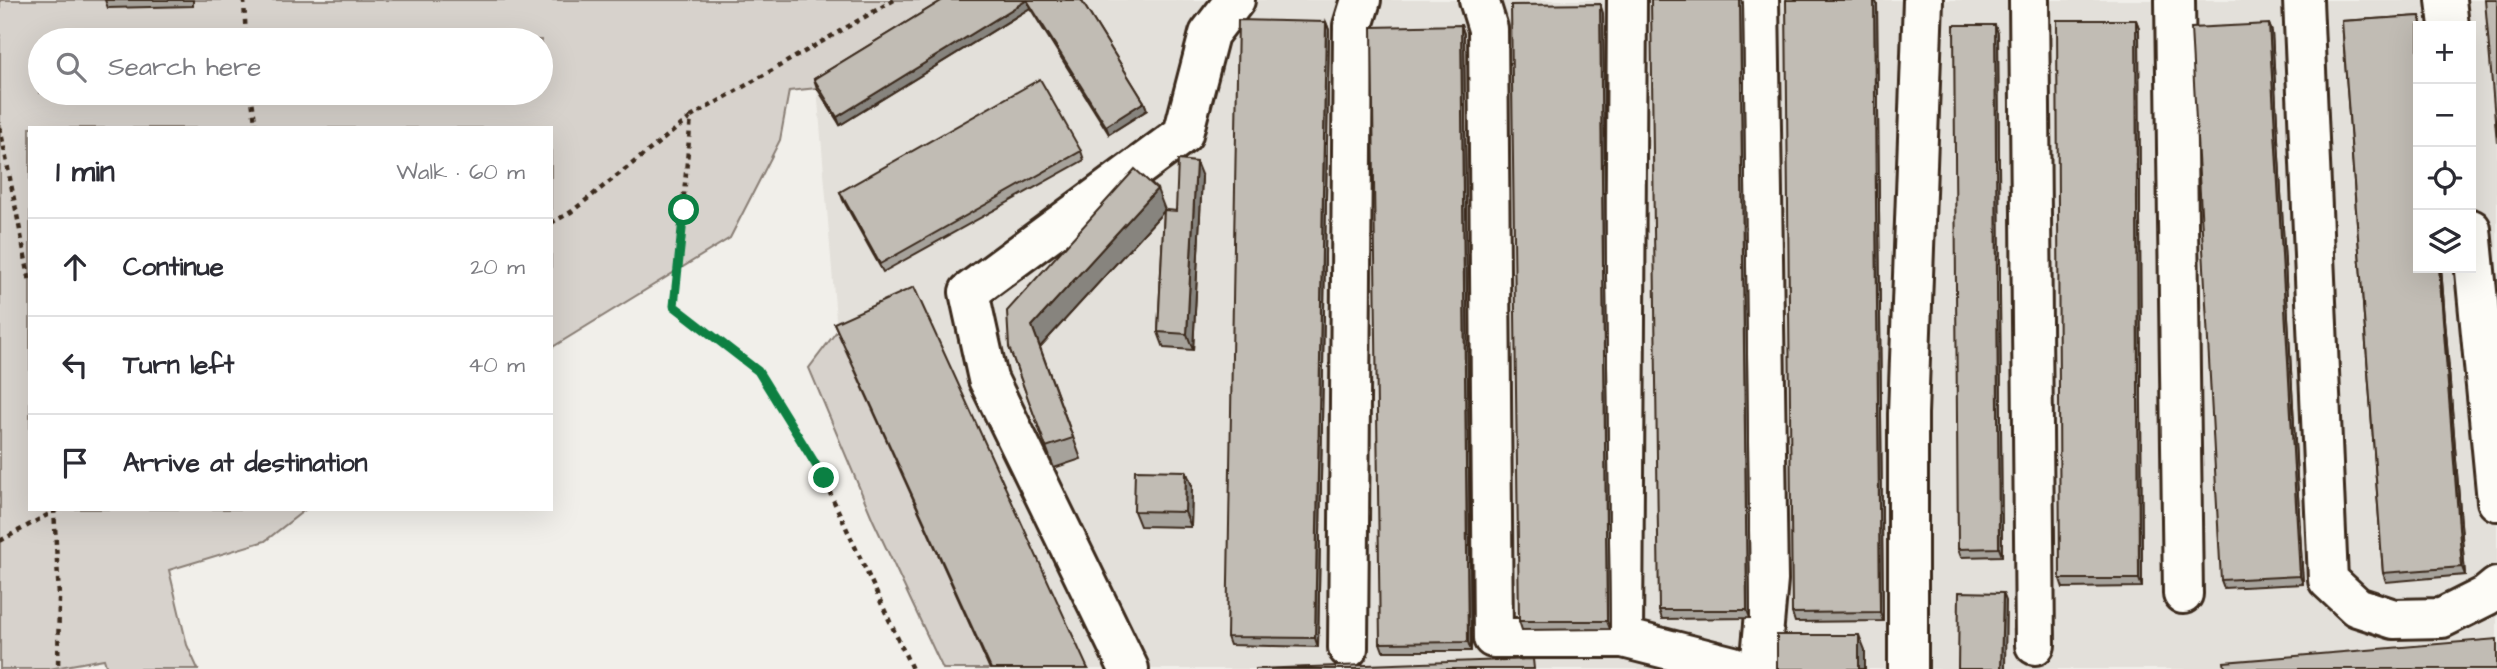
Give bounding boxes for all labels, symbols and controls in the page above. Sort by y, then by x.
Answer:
map controls [2413,21,2476,273]
button: + [2413,21,2476,84]
search box [28,28,553,105]
icon: search [52,48,90,86]
text: Search here [108,49,261,85]
button: − [2413,84,2476,147]
button: locate [2413,147,2476,210]
text: 1 min [56,151,115,193]
text: Walk · 60 m [396,156,525,188]
route start [668,194,699,225]
button: layers [2413,210,2476,273]
icon: ahead [56,248,94,286]
text: Continue [123,249,224,285]
text: 20 m [470,251,525,283]
icon: left [56,346,94,384]
text: Turn left [123,347,234,383]
text: 40 m [468,349,525,381]
icon: arrive [56,444,94,482]
text: Arrive at destination [123,445,368,481]
route end [808,462,839,493]

